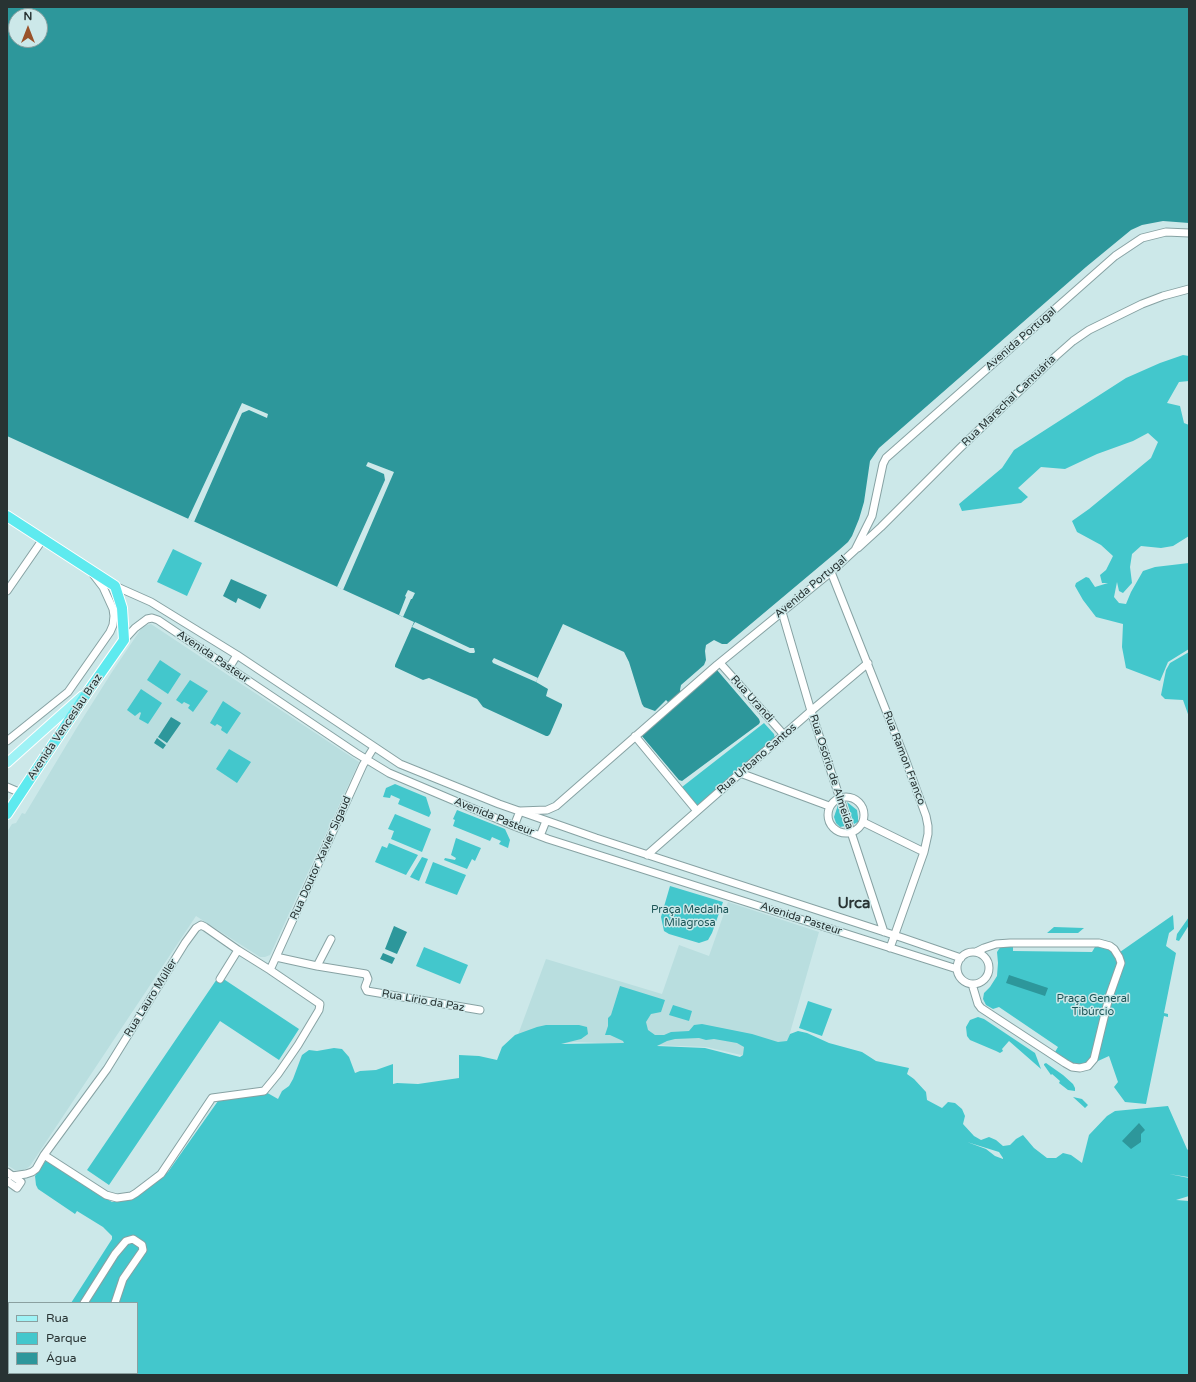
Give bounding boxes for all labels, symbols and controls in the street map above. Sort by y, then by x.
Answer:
north arrow [8,8,48,48]
text: N [24,10,32,23]
street label: Avenida Portugal [983,304,1059,374]
street label: Rua Marechal Cantuária [959,353,1059,449]
street label: Avenida Portugal [772,553,850,621]
street label: Avenida Pasteur [174,628,252,686]
street label: Avenida Venceslau Braz [25,672,105,782]
street label: Rua Urandi [728,673,776,725]
street label: Rua Ramon Franco [880,709,928,807]
street label: Rua Osório de Almeida [806,713,856,831]
street label: Rua Urbano Santos [715,721,799,797]
street label: Rua Doutor Xavier Sigaud [288,794,354,922]
street label: Avenida Pasteur [452,795,536,839]
district label: Urca [837,895,871,913]
street label: Avenida Pasteur [759,900,843,938]
park label: Praça Medalha Milagrosa [651,903,729,929]
street label: Rua Lauro Müller [122,957,180,1039]
street label: Rua Lírio da Paz [381,987,465,1015]
park label: Praça General Tibúrcio [1056,992,1130,1018]
legend [8,1302,138,1374]
text: Rua [46,1311,69,1325]
text: Parque [46,1331,87,1345]
text: Água [46,1351,76,1365]

